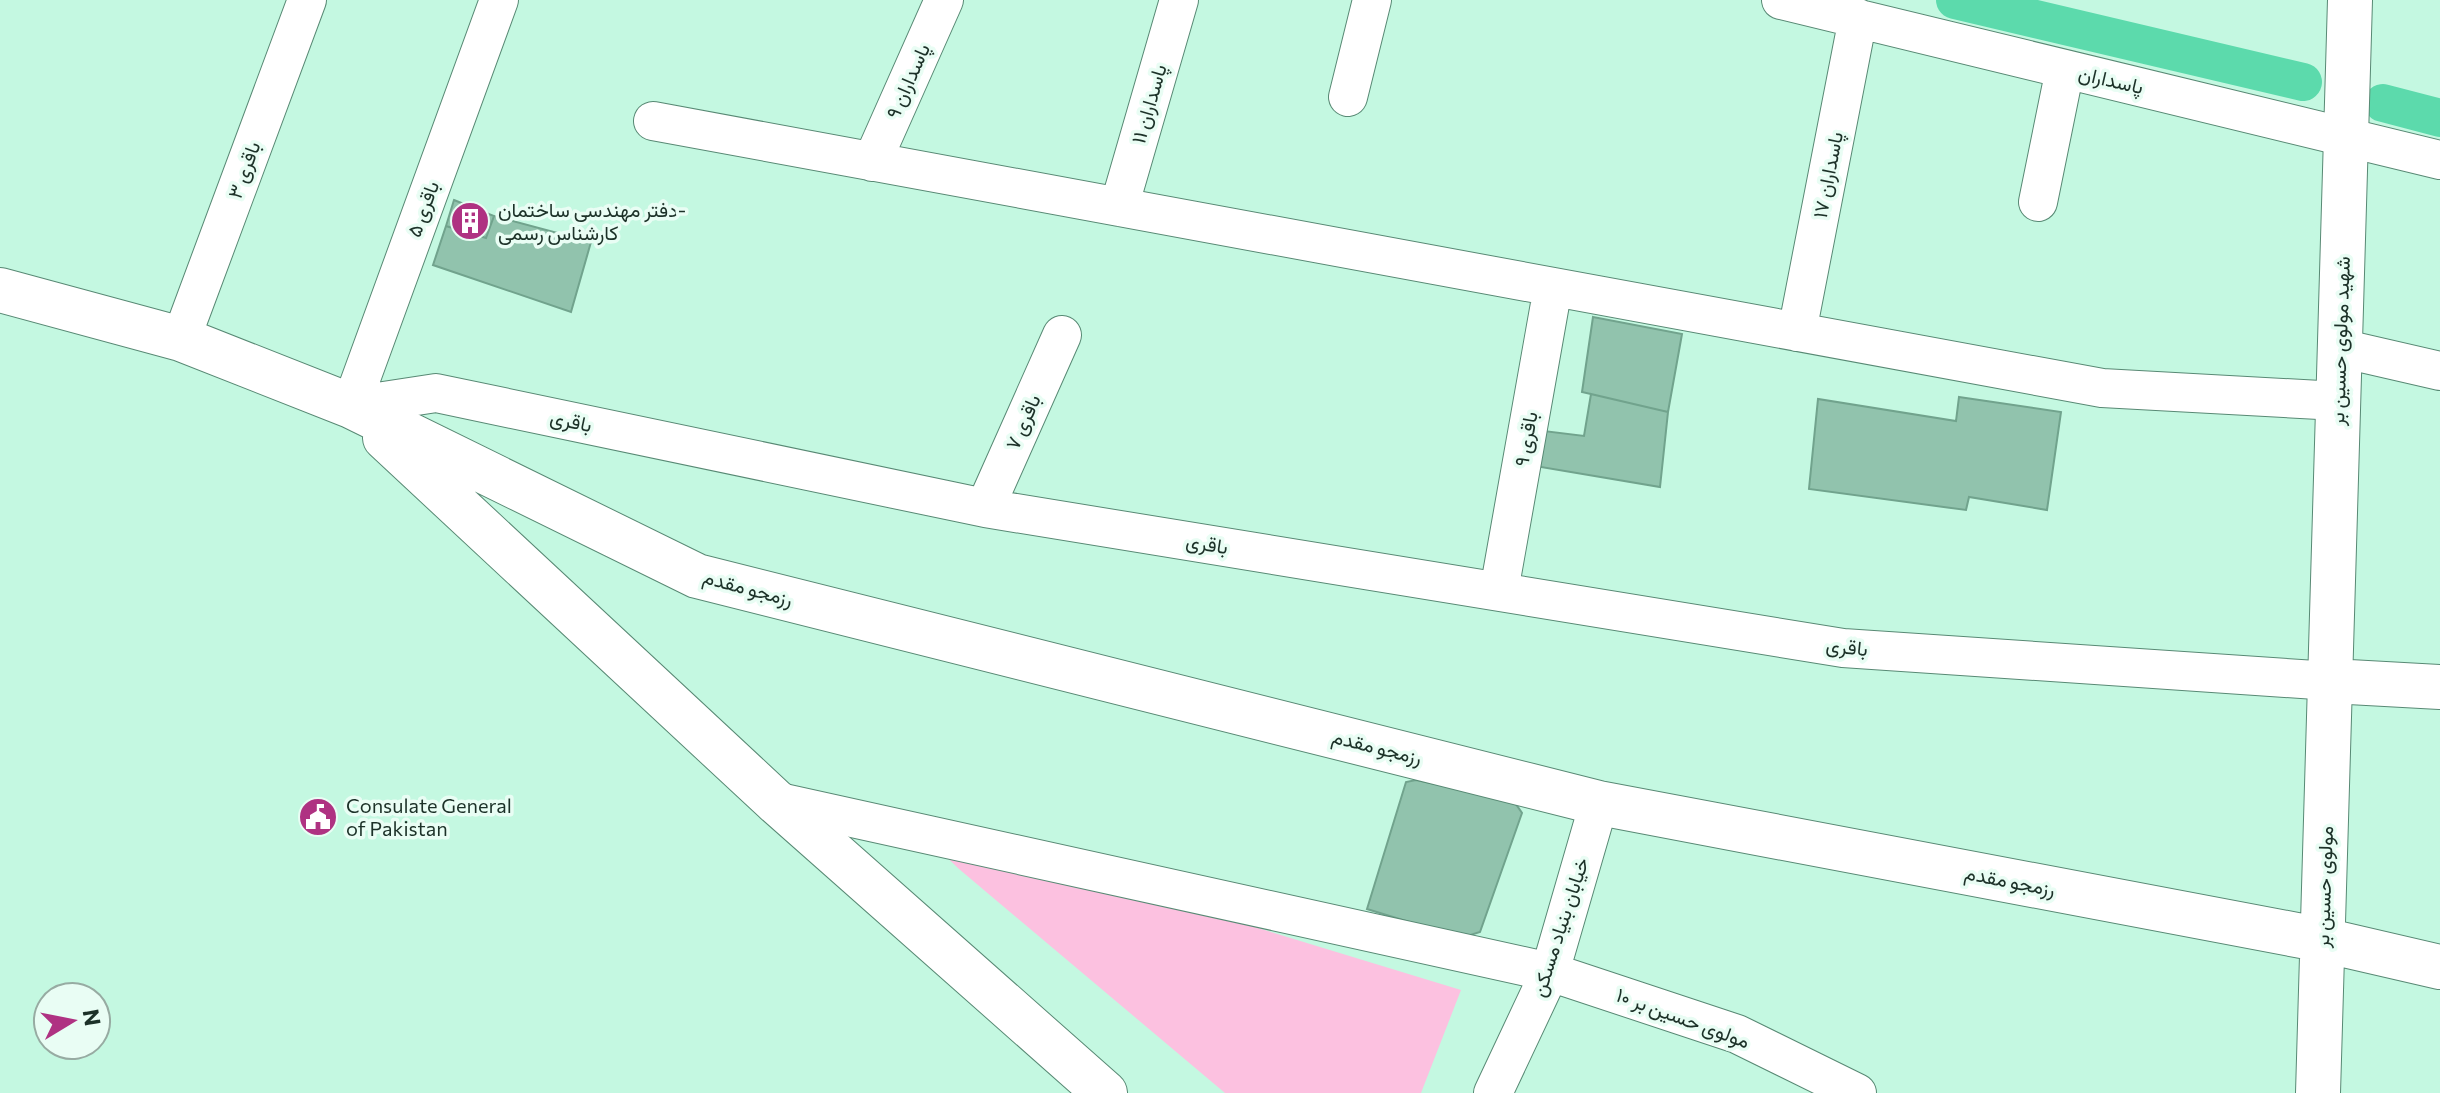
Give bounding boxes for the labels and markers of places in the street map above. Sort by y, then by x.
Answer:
place label: دفتر مهندسی ساختمان- کارشناس رسمی [498,197,686,246]
building icon: دفتر مهندسی ساختمان- کارشناس رسمی [449,200,491,242]
place label: Consulate General of Pakistan [346,793,512,840]
public building icon: Consulate General of Pakistan [297,796,339,838]

